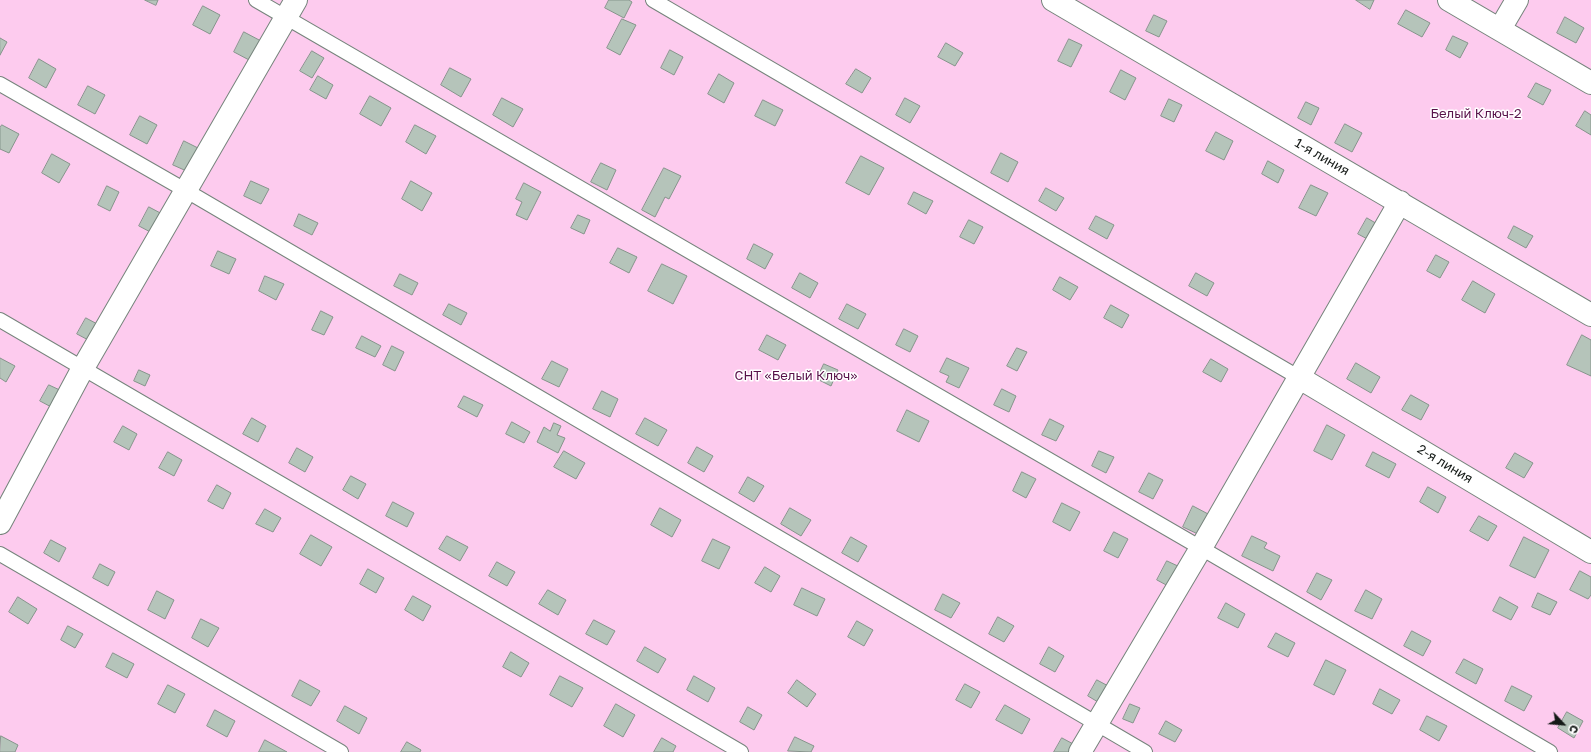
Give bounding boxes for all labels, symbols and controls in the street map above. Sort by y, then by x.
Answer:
park label: Белый Ключ-2 [1430,106,1522,122]
street label: 1-я линия [1292,135,1352,179]
park label: СНТ «Белый Ключ» [735,368,857,384]
street label: 2-я линия [1414,441,1476,487]
north arrow [1543,704,1583,744]
text: С [1567,723,1582,736]

